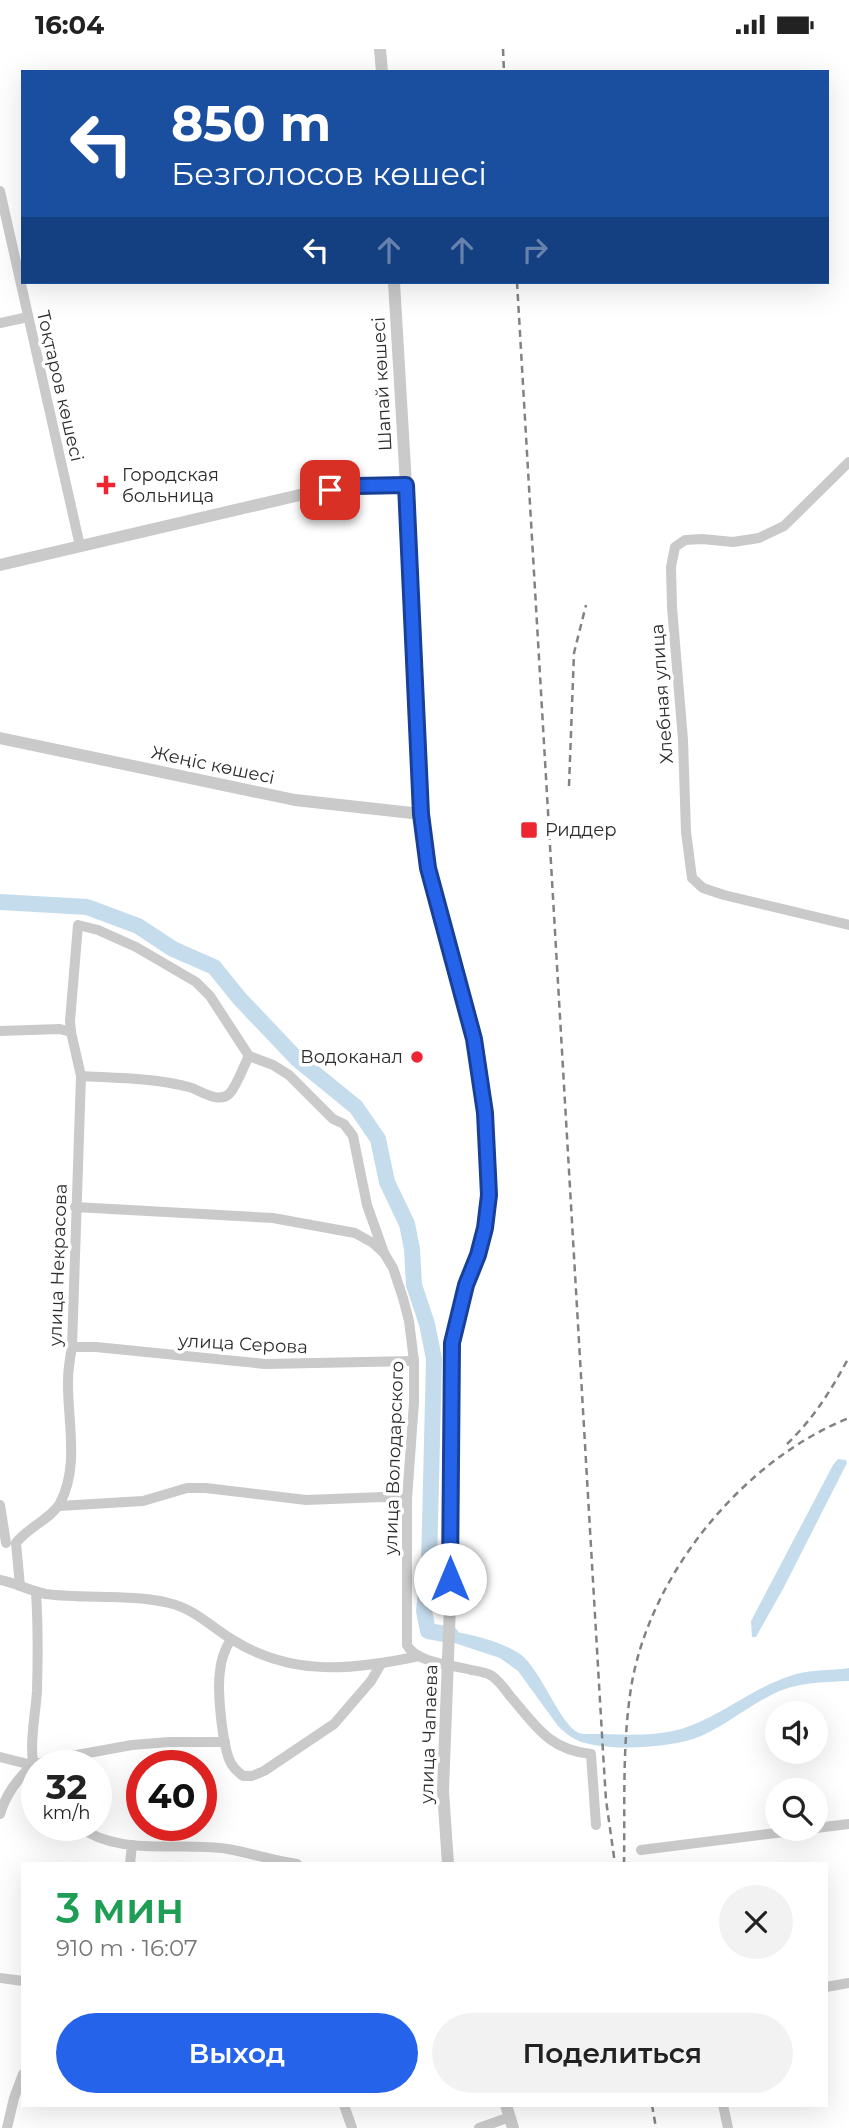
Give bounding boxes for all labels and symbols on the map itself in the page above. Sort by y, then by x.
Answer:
street label: Тоқтаров көшесі [32,308,88,464]
street label: Шапай көшесі [367,316,397,452]
pin [300,460,360,520]
place label: Городская больница [122,464,219,507]
marker: Городская больница [96,475,116,495]
street label: Хлебная улица [646,623,678,765]
street label: Жеңіс көшесі [149,741,277,789]
place label: Риддер [545,819,617,841]
marker: Риддер [519,820,539,840]
place label: Водоканал [300,1046,403,1068]
marker: Водоканал [409,1049,425,1065]
street label: улица Некрасова [44,1183,72,1348]
street label: улица Серова [177,1330,308,1358]
street label: улица Володарского [380,1360,408,1557]
position arrow [413,1542,487,1616]
street label: улица Чапаева [416,1664,442,1805]
speed limit sign: 40 [126,1750,217,1841]

